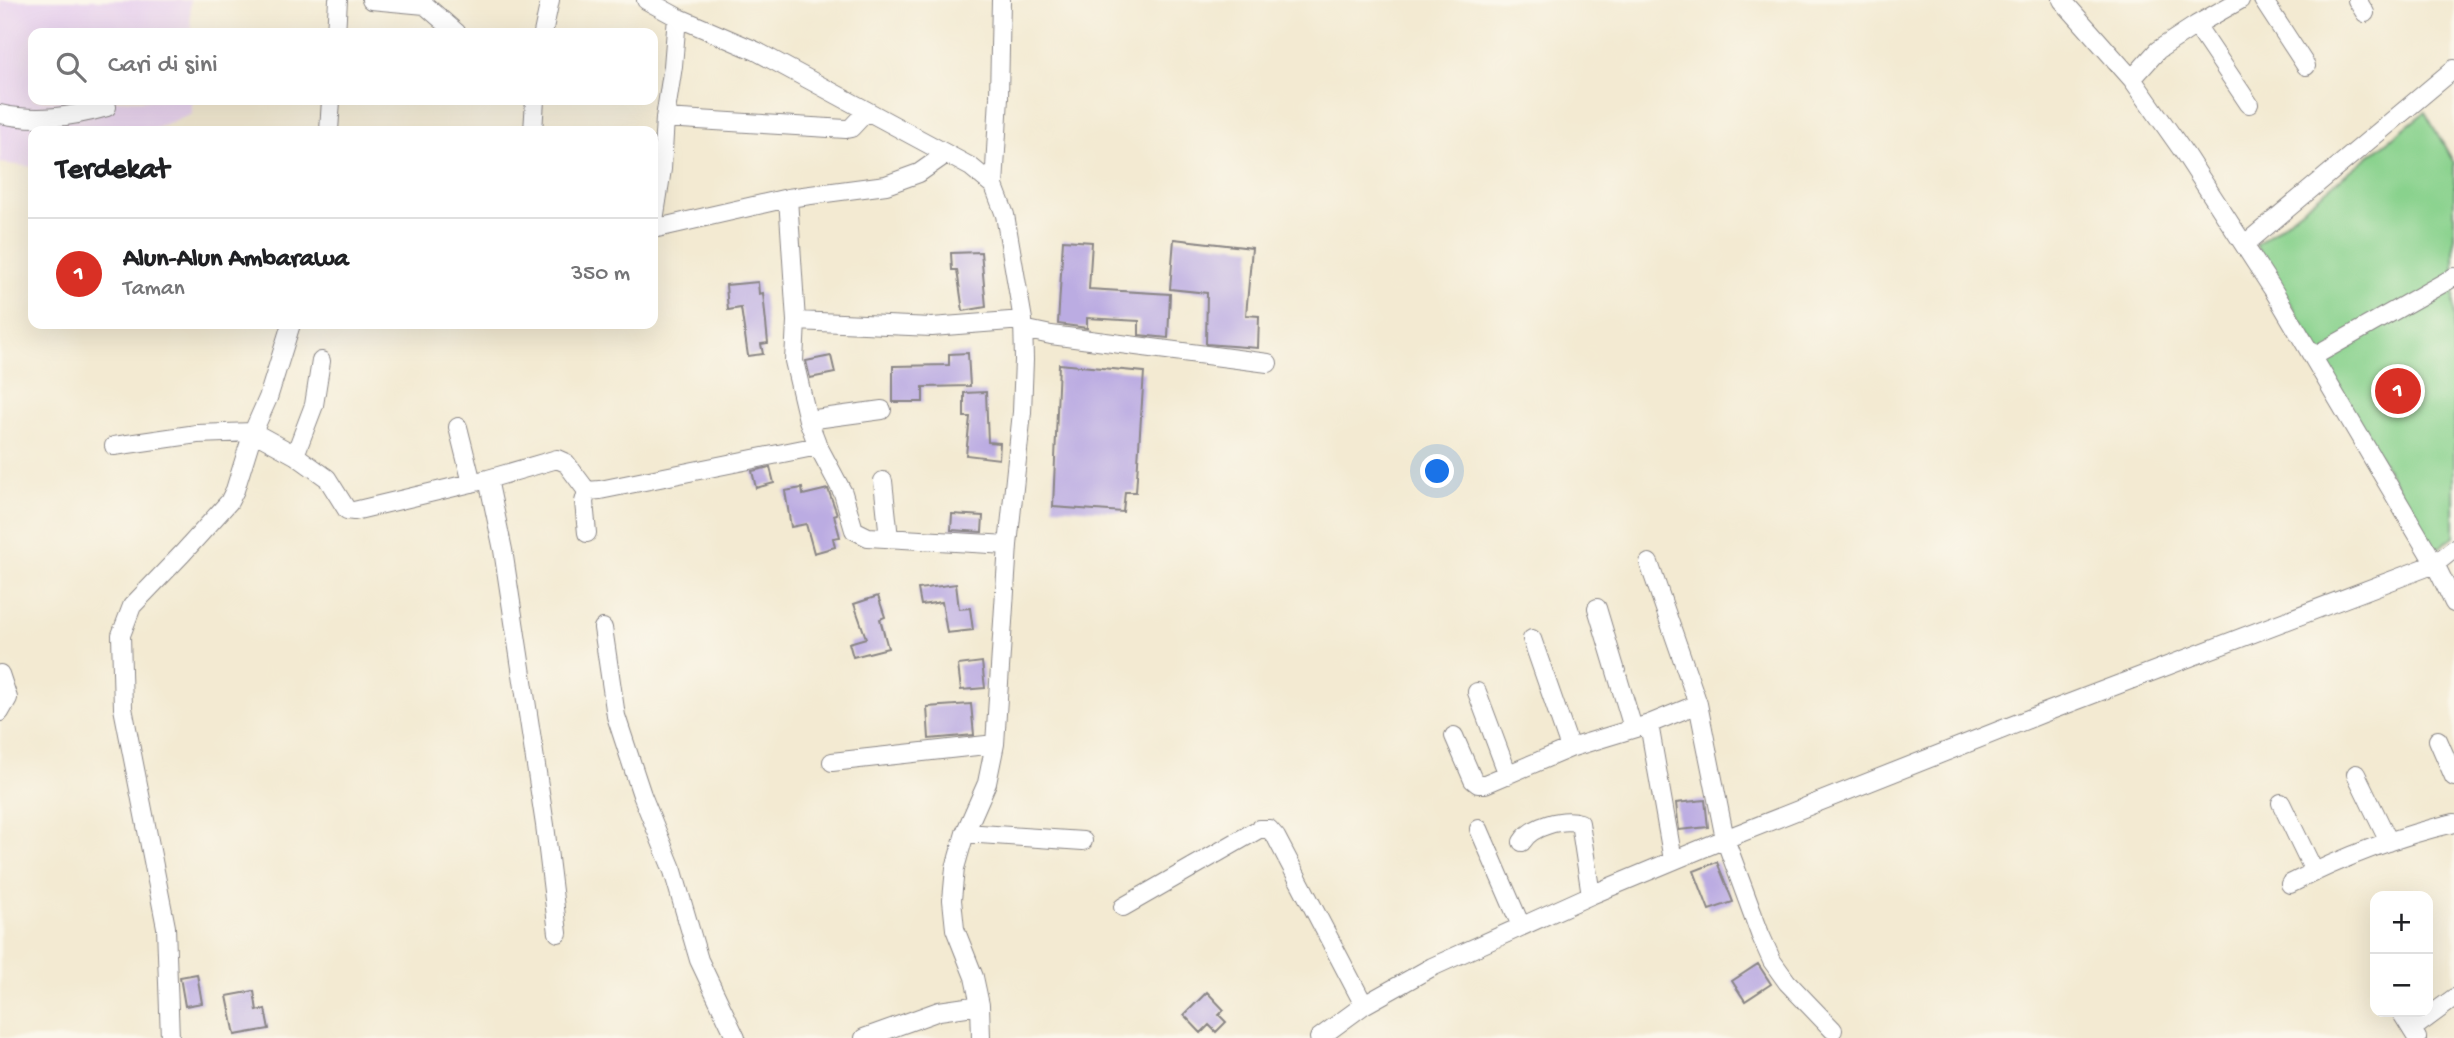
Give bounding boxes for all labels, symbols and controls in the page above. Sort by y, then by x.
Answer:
search box [28,28,658,105]
icon: search [52,48,90,86]
text: Cari di sini [108,51,218,82]
text: Terdekat [56,154,169,189]
text: Alun-Alun Ambarawa [123,245,349,276]
text: 1 [74,261,84,288]
text: 350 m [571,261,630,288]
text: Taman [123,276,185,303]
pin: 1 [2375,365,2421,417]
your location [1420,454,1454,488]
map controls [2370,891,2433,1017]
button: + [2370,891,2433,954]
button: − [2370,954,2433,1017]

